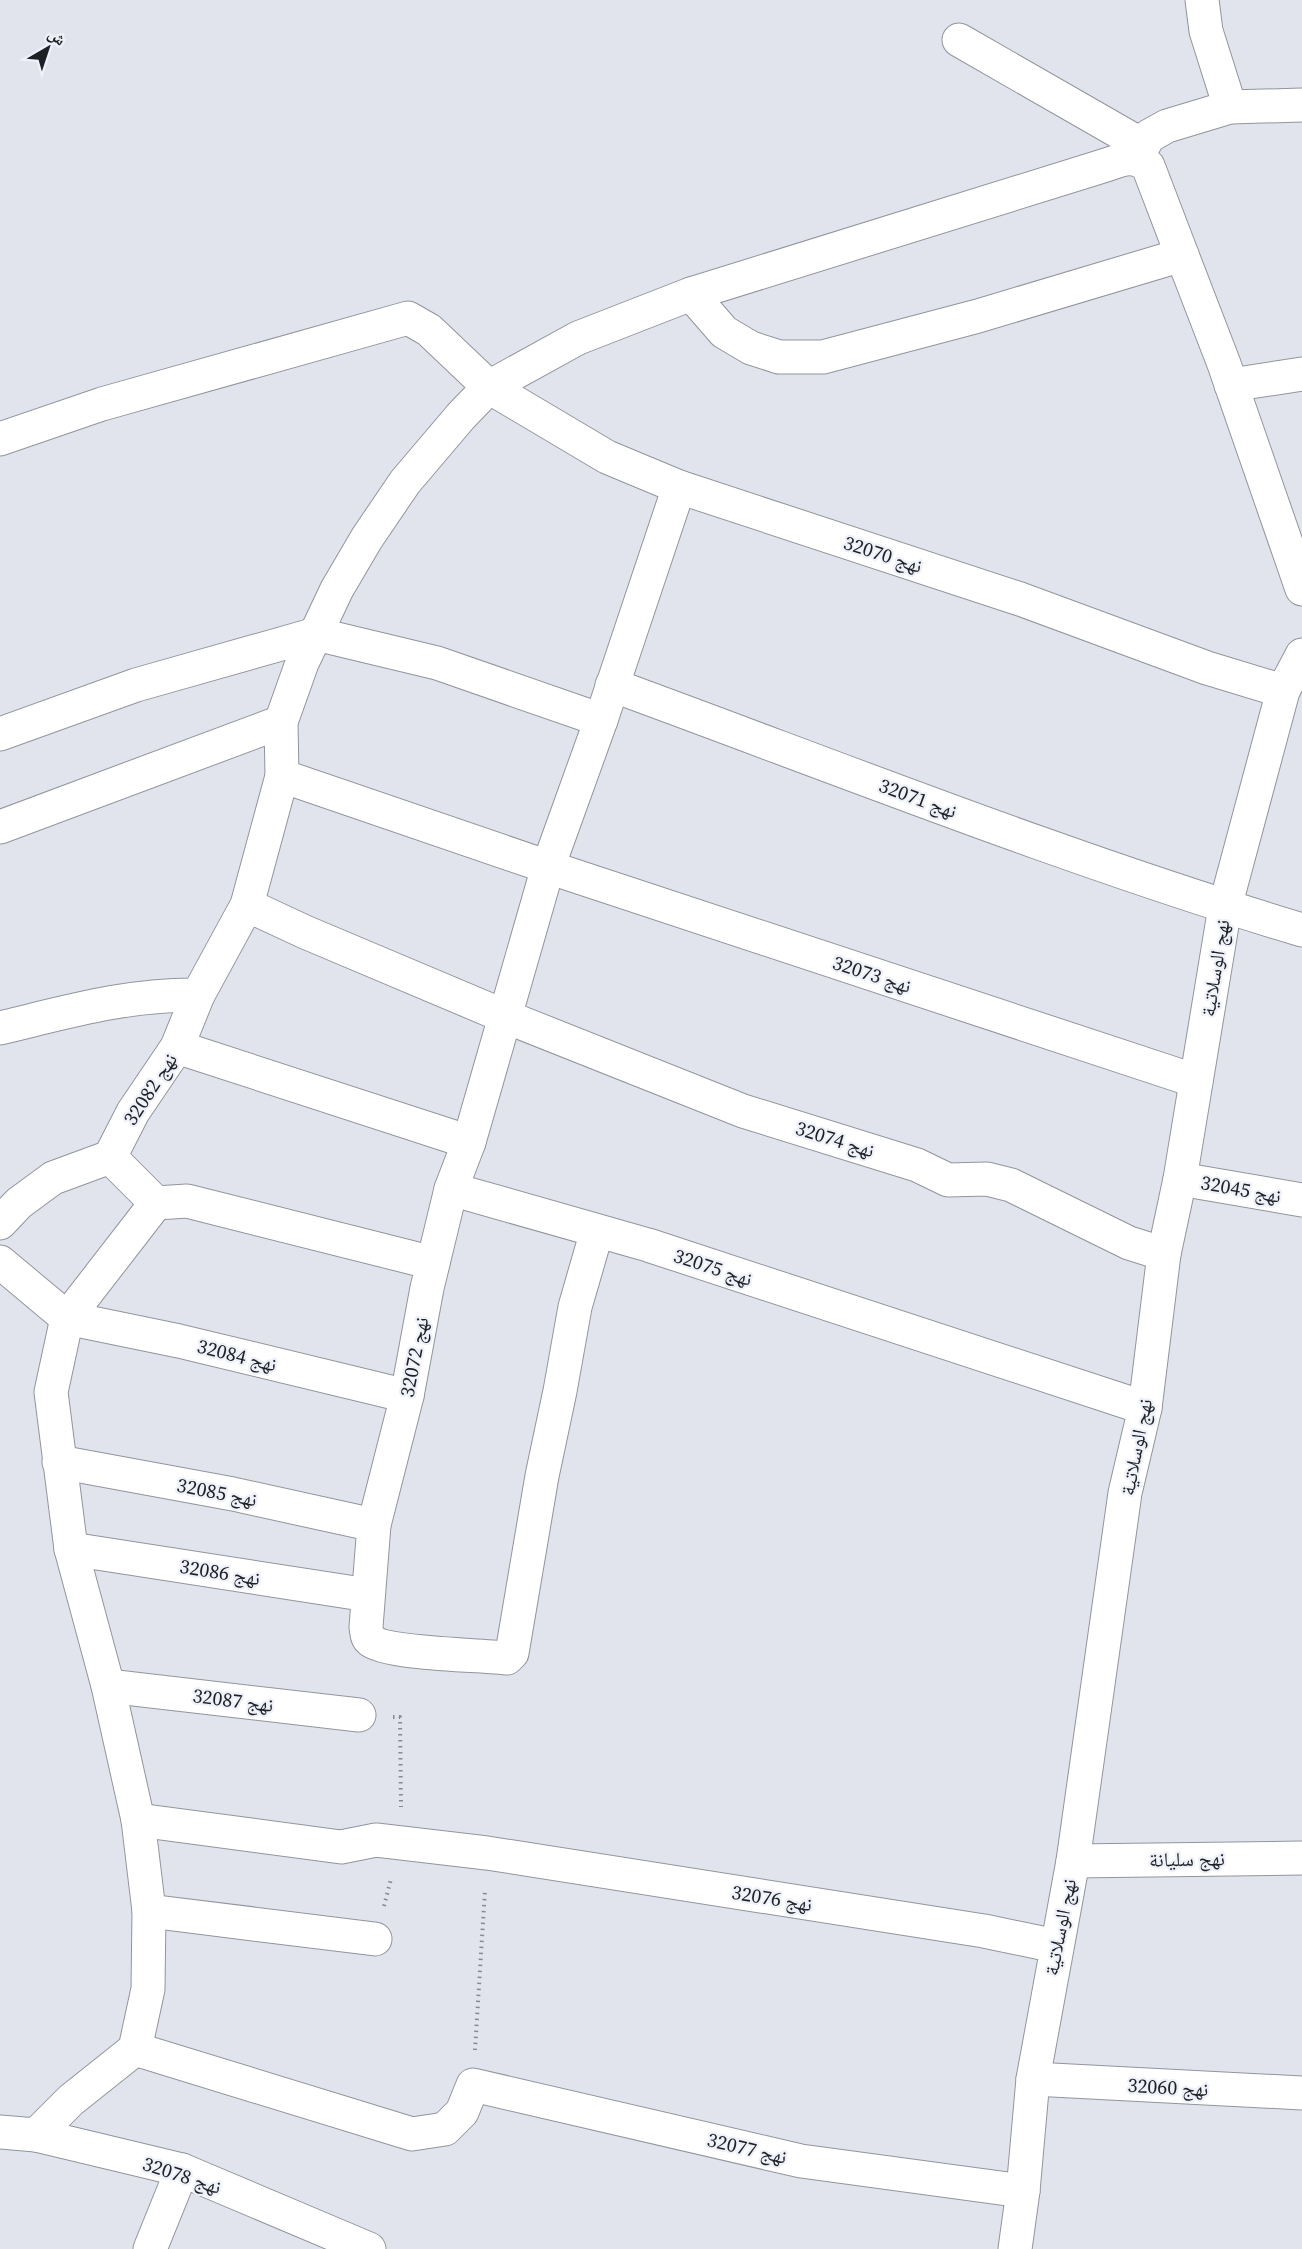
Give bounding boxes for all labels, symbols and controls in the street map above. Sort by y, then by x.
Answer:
north arrow [18,18,78,78]
text: ش [44,22,71,50]
street label: نهج 32070 [840,528,926,580]
street label: نهج 32071 [875,771,961,825]
street label: نهج الوسلاتية [1194,917,1236,1019]
street label: نهج 32073 [829,948,915,1000]
street label: نهج 32082 [116,1047,184,1131]
street label: نهج 32074 [792,1114,878,1164]
street label: نهج 32045 [1199,1168,1283,1210]
street label: نهج 32075 [670,1241,756,1293]
street label: نهج 32072 [393,1315,435,1399]
street label: نهج 32084 [194,1332,280,1378]
street label: نهج الوسلاتية [1113,1396,1159,1498]
street label: نهج 32085 [175,1471,259,1513]
street label: نهج 32086 [178,1552,262,1592]
street label: نهج 32087 [191,1681,275,1719]
street label: نهج سليانة [1149,1844,1225,1874]
street label: نهج الوسلاتية [1037,1876,1083,1978]
street label: نهج 32076 [730,1878,814,1918]
street label: نهج 32060 [1127,2071,1209,2103]
street label: نهج 32077 [704,2125,790,2171]
street label: نهج 32078 [139,2149,225,2201]

